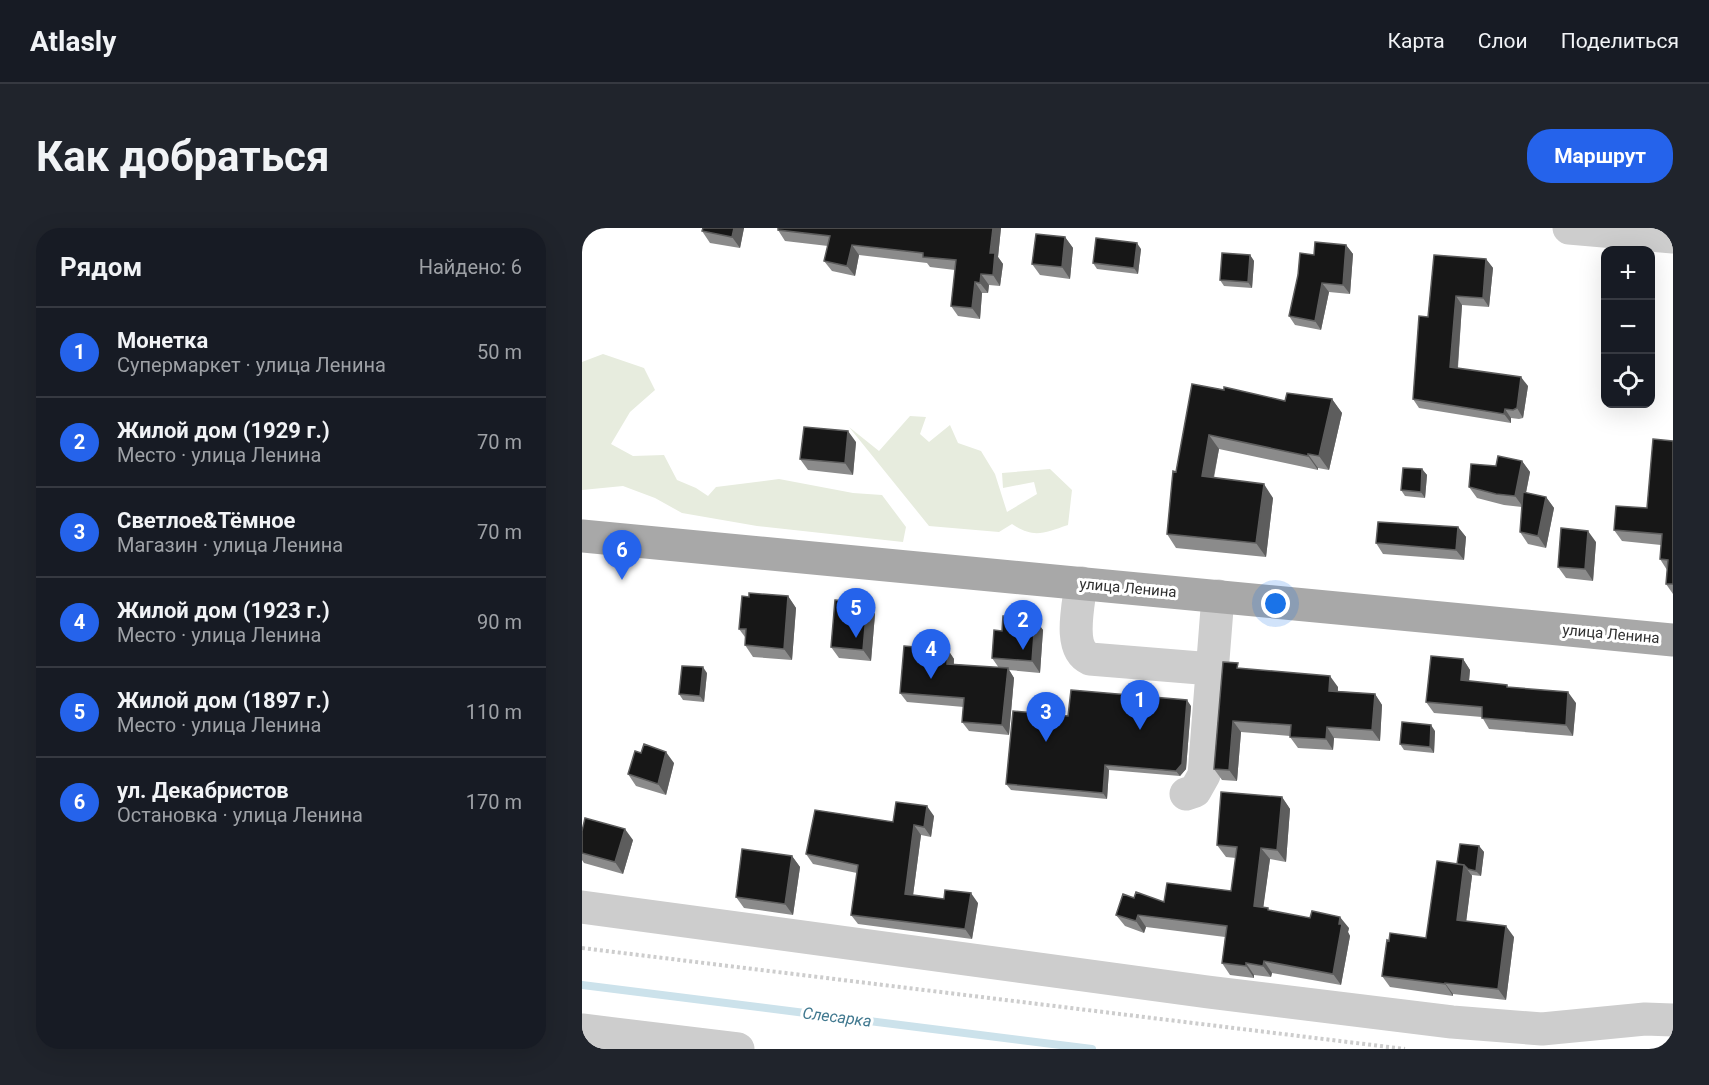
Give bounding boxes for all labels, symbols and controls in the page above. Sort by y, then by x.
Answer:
text: Atlasly [30,25,116,58]
text: Карта [1388,29,1445,53]
text: Слои [1478,29,1528,53]
text: Поделиться [1561,29,1679,53]
button: Маршрут [1527,129,1673,183]
text: Как добраться [36,132,330,181]
map controls [1601,246,1655,408]
button: + [1601,246,1655,300]
text: Рядом [60,252,142,282]
text: Найдено: 6 [419,255,522,279]
button: − [1601,300,1655,354]
text: Монетка [117,328,208,353]
text: 1 [74,340,85,364]
text: 50 m [477,340,522,364]
text: Супермаркет · улица Ленина [117,353,386,377]
button: locate [1601,354,1655,408]
text: Жилой дом (1929 г.) [117,418,330,443]
text: 2 [74,430,85,454]
text: 70 m [477,430,522,454]
text: Место · улица Ленина [117,443,321,467]
text: Светлое&Тёмное [117,508,295,533]
text: 3 [74,520,85,544]
text: 70 m [477,520,522,544]
pin: 6 [602,530,642,580]
text: Магазин · улица Ленина [117,533,343,557]
street label: улица Ленина [1079,575,1177,601]
pin: 5 [836,588,876,638]
your location [1261,589,1290,618]
text: Жилой дом (1923 г.) [117,598,330,623]
pin: 2 [1004,600,1042,650]
text: 4 [74,610,85,634]
text: 90 m [477,610,522,634]
street label: улица Ленина [1562,621,1660,647]
text: Место · улица Ленина [117,623,321,647]
pin: 4 [912,630,950,679]
pin: 1 [1120,680,1160,730]
text: Жилой дом (1897 г.) [117,688,330,713]
pin: 3 [1026,692,1066,742]
text: 5 [74,700,85,724]
text: 110 m [466,700,522,724]
text: Место · улица Ленина [117,713,321,737]
text: ул. Декабристов [117,778,289,803]
text: 6 [74,790,85,814]
text: 170 m [466,790,522,814]
text: Остановка · улица Ленина [117,803,363,827]
water label: Слесарка [801,1003,873,1031]

